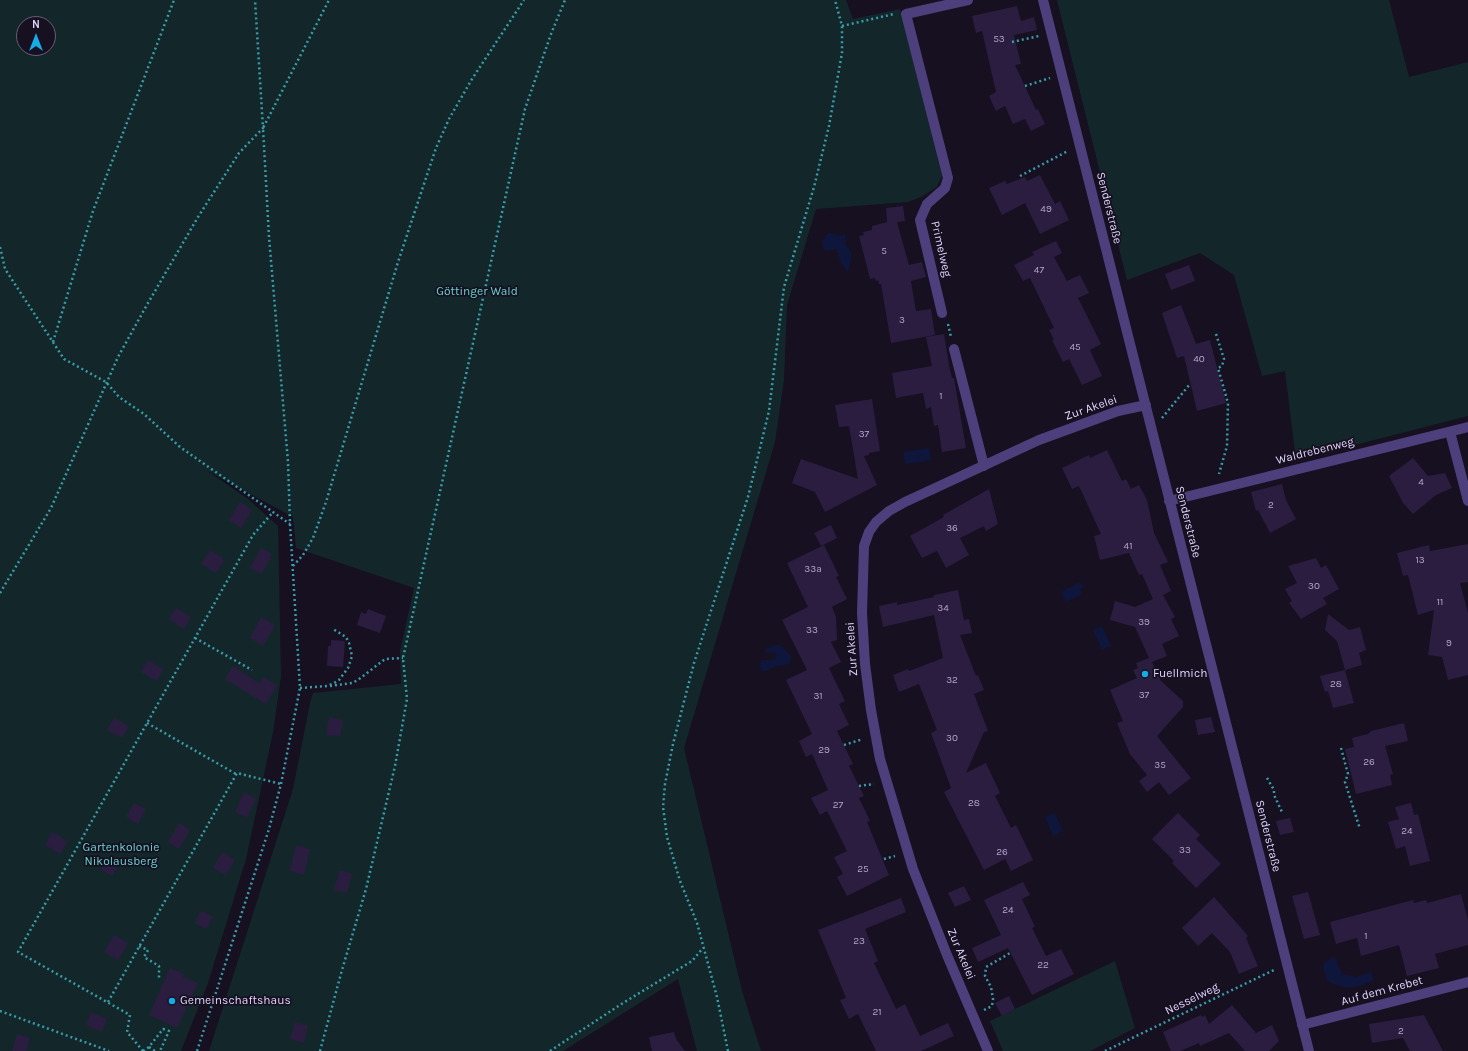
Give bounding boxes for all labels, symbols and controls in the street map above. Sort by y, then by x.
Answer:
north arrow [16,16,56,56]
text: N [32,18,40,31]
house number: 53 [993,33,1005,45]
street label: Senderstraße [1093,171,1125,245]
house number: 49 [1040,203,1052,215]
street label: Primelweg [928,220,954,278]
house number: 5 [881,245,887,257]
house number: 47 [1034,264,1044,276]
park label: Göttinger Wald [436,285,518,299]
house number: 3 [899,314,905,326]
house number: 45 [1069,341,1081,353]
house number: 40 [1193,353,1205,365]
house number: 1 [939,390,943,402]
street label: Zur Akelei [1063,392,1119,424]
house number: 37 [859,428,869,440]
street label: Waldrebenweg [1274,434,1356,468]
house number: 4 [1418,476,1424,488]
street label: Senderstraße [1172,485,1204,559]
house number: 2 [1268,499,1274,511]
house number: 36 [946,522,958,534]
house number: 41 [1124,540,1132,552]
house number: 13 [1415,554,1425,566]
house number: 33a [804,563,822,575]
house number: 30 [1308,580,1320,592]
house number: 11 [1437,596,1443,608]
house number: 34 [937,602,949,614]
house number: 39 [1138,616,1150,628]
street label: Zur Akelei [843,621,861,677]
house number: 33 [806,624,818,636]
house number: 9 [1446,637,1452,649]
place label: Fuellmich [1153,667,1207,681]
marker: Fuellmich [1140,669,1150,679]
house number: 32 [946,674,958,686]
house number: 28 [1330,678,1342,690]
house number: 37 [1139,689,1149,701]
house number: 31 [813,690,823,702]
house number: 30 [946,732,958,744]
house number: 29 [818,744,830,756]
house number: 26 [1363,756,1375,768]
house number: 35 [1154,759,1166,771]
house number: 28 [968,797,980,809]
house number: 27 [833,799,843,811]
street label: Senderstraße [1252,799,1284,873]
house number: 24 [1401,825,1413,837]
park label: Gartenkolonie Nikolausberg [83,841,159,869]
house number: 33 [1179,844,1191,856]
house number: 26 [996,846,1008,858]
house number: 25 [857,863,869,875]
house number: 24 [1002,904,1014,916]
street label: Zur Akelei [944,926,978,982]
house number: 1 [1364,930,1368,942]
house number: 23 [853,935,865,947]
house number: 22 [1037,959,1049,971]
street label: Auf dem Krebet [1340,973,1424,1009]
street label: Nesselweg [1163,980,1221,1018]
place label: Gemeinschaftshaus [180,994,291,1008]
marker: Gemeinschaftshaus [167,996,177,1006]
house number: 21 [872,1006,882,1018]
house number: 2 [1398,1025,1404,1037]

